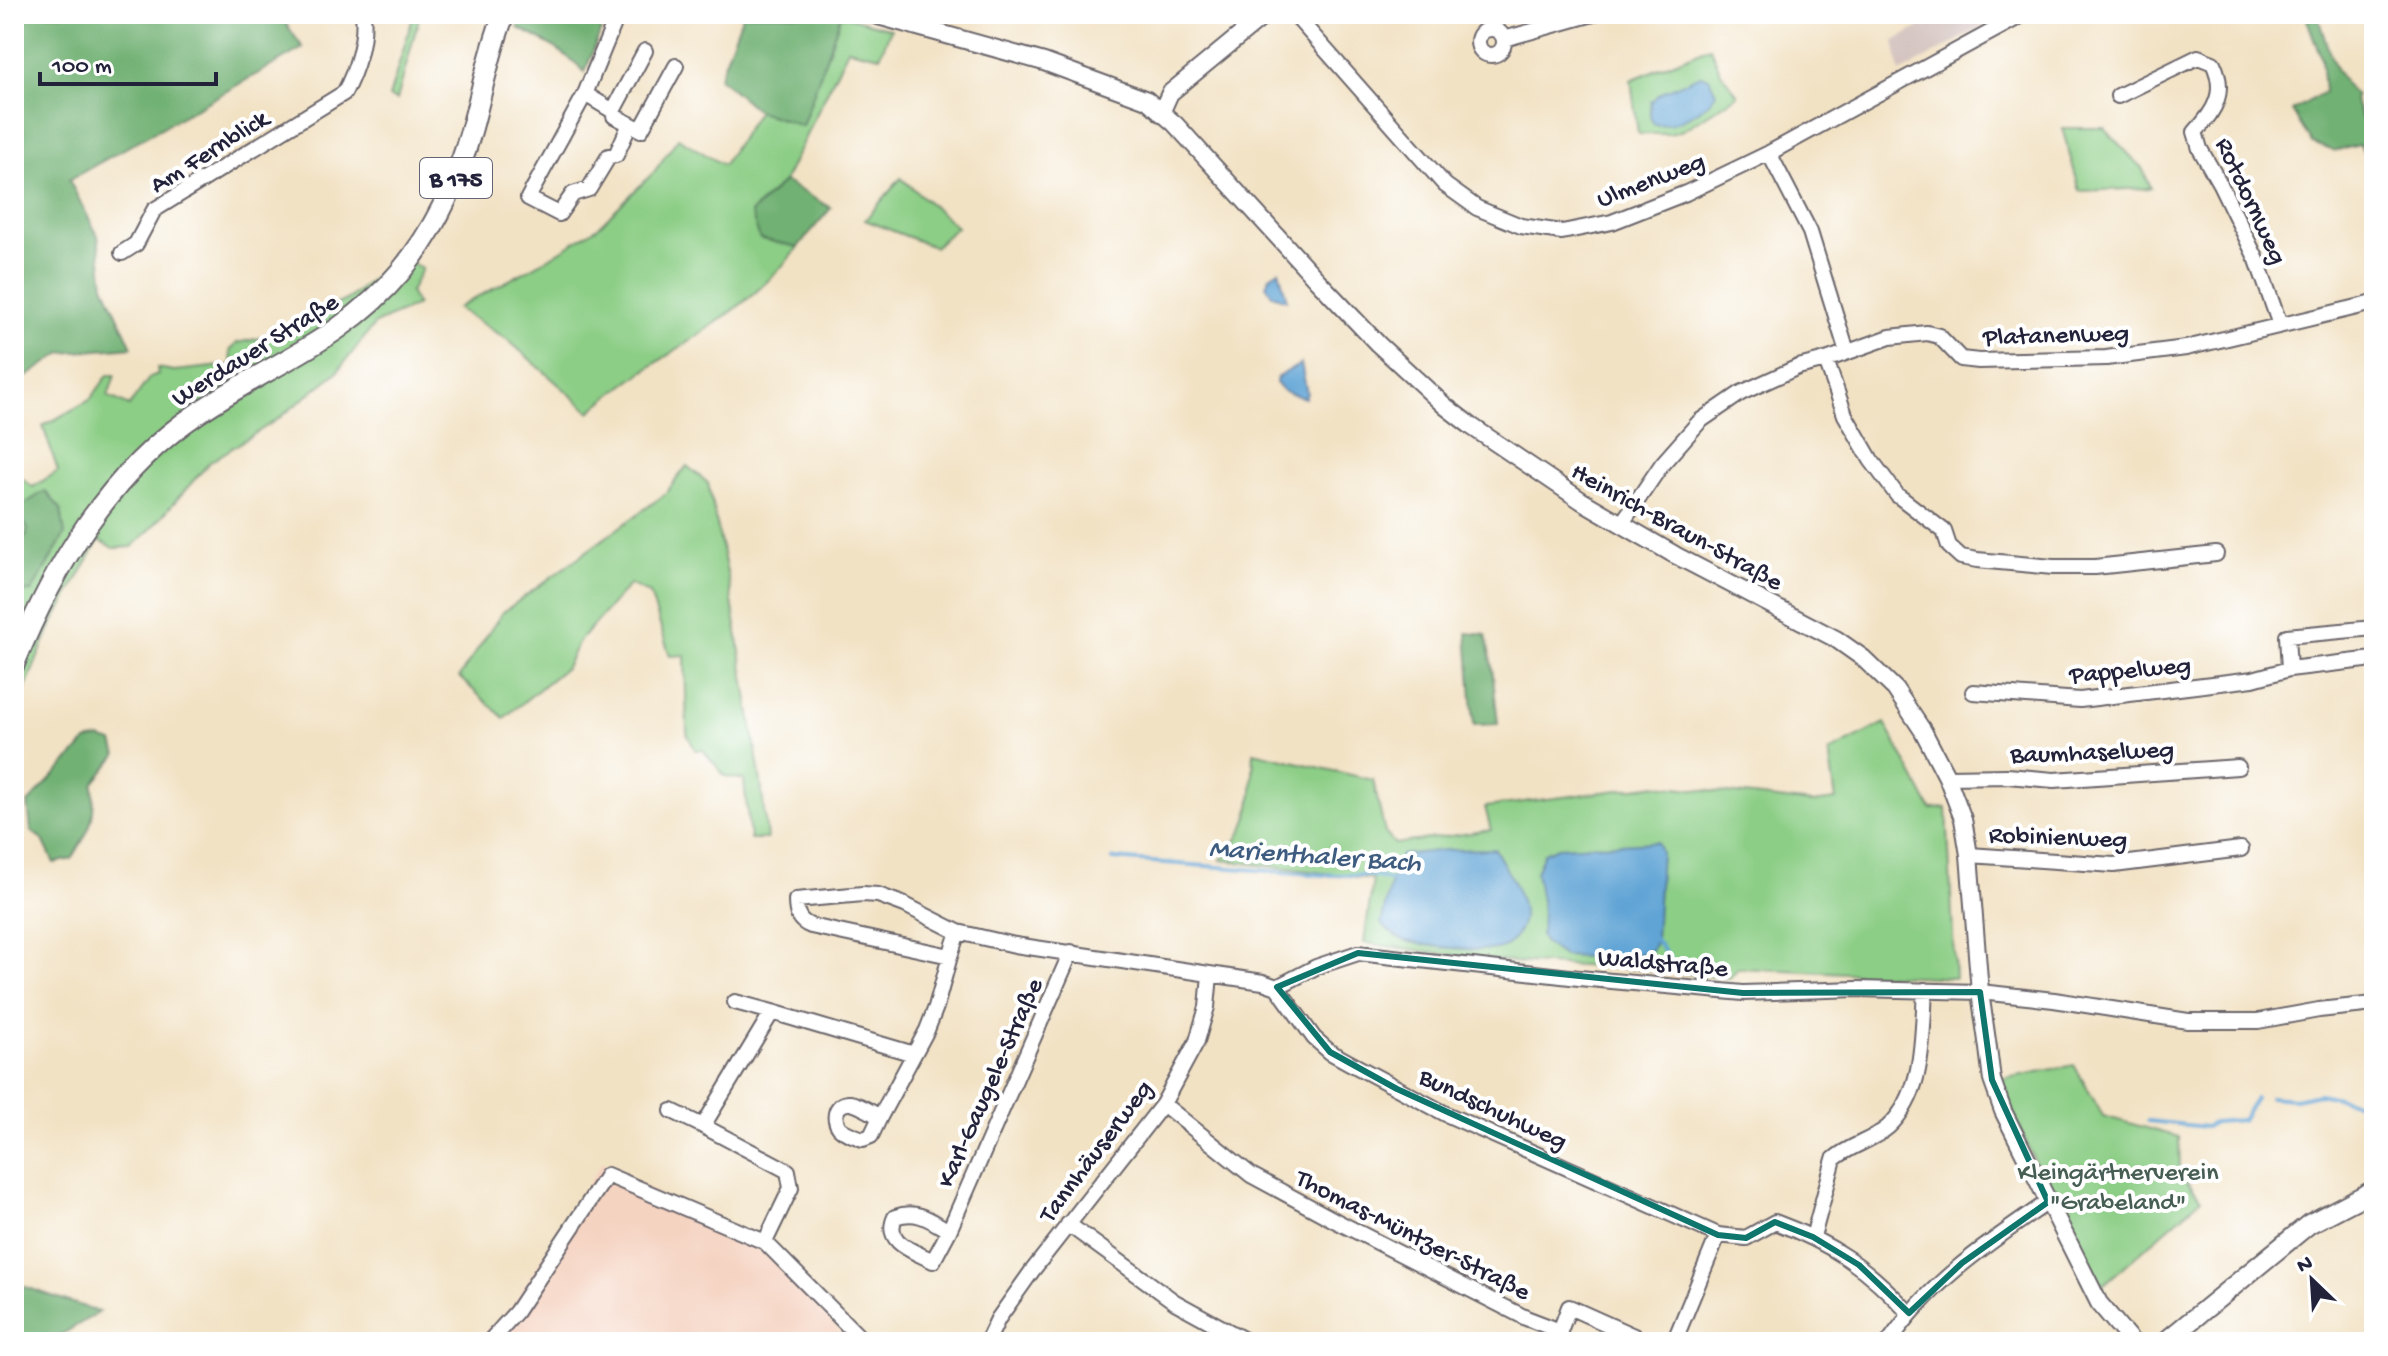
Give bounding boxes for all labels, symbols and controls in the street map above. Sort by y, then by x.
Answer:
scale bar [40,36,216,86]
text: 100 m [51,53,112,82]
street label: Am Fernblick [145,104,277,202]
street label: Rotdornweg [2206,134,2292,270]
street label: Ulmenweg [1593,147,1710,217]
road number: B 175 [420,158,492,198]
street label: Werdauer Straße [167,288,346,416]
street label: Platanenweg [1982,319,2130,356]
street label: Heinrich-Braun-Straße [1565,458,1788,600]
street label: Pappelweg [2067,652,2192,693]
street label: Baumhaselweg [2009,736,2175,773]
street label: Robinienweg [1988,822,2128,857]
water label: Marienthaler Bach [1208,834,1423,881]
street label: Waldstraße [1596,944,1730,987]
street label: Karl-Gaugele-Straße [932,974,1052,1193]
street label: Bundschuhweg [1412,1063,1571,1159]
street label: Tannhäuserweg [1033,1075,1161,1232]
park label: Kleingärtnerverein "Grabeland" [2018,1159,2219,1220]
street label: Thomas-Müntzer-Straße [1288,1163,1535,1310]
north arrow [2272,1240,2352,1320]
text: N [2293,1251,2317,1280]

